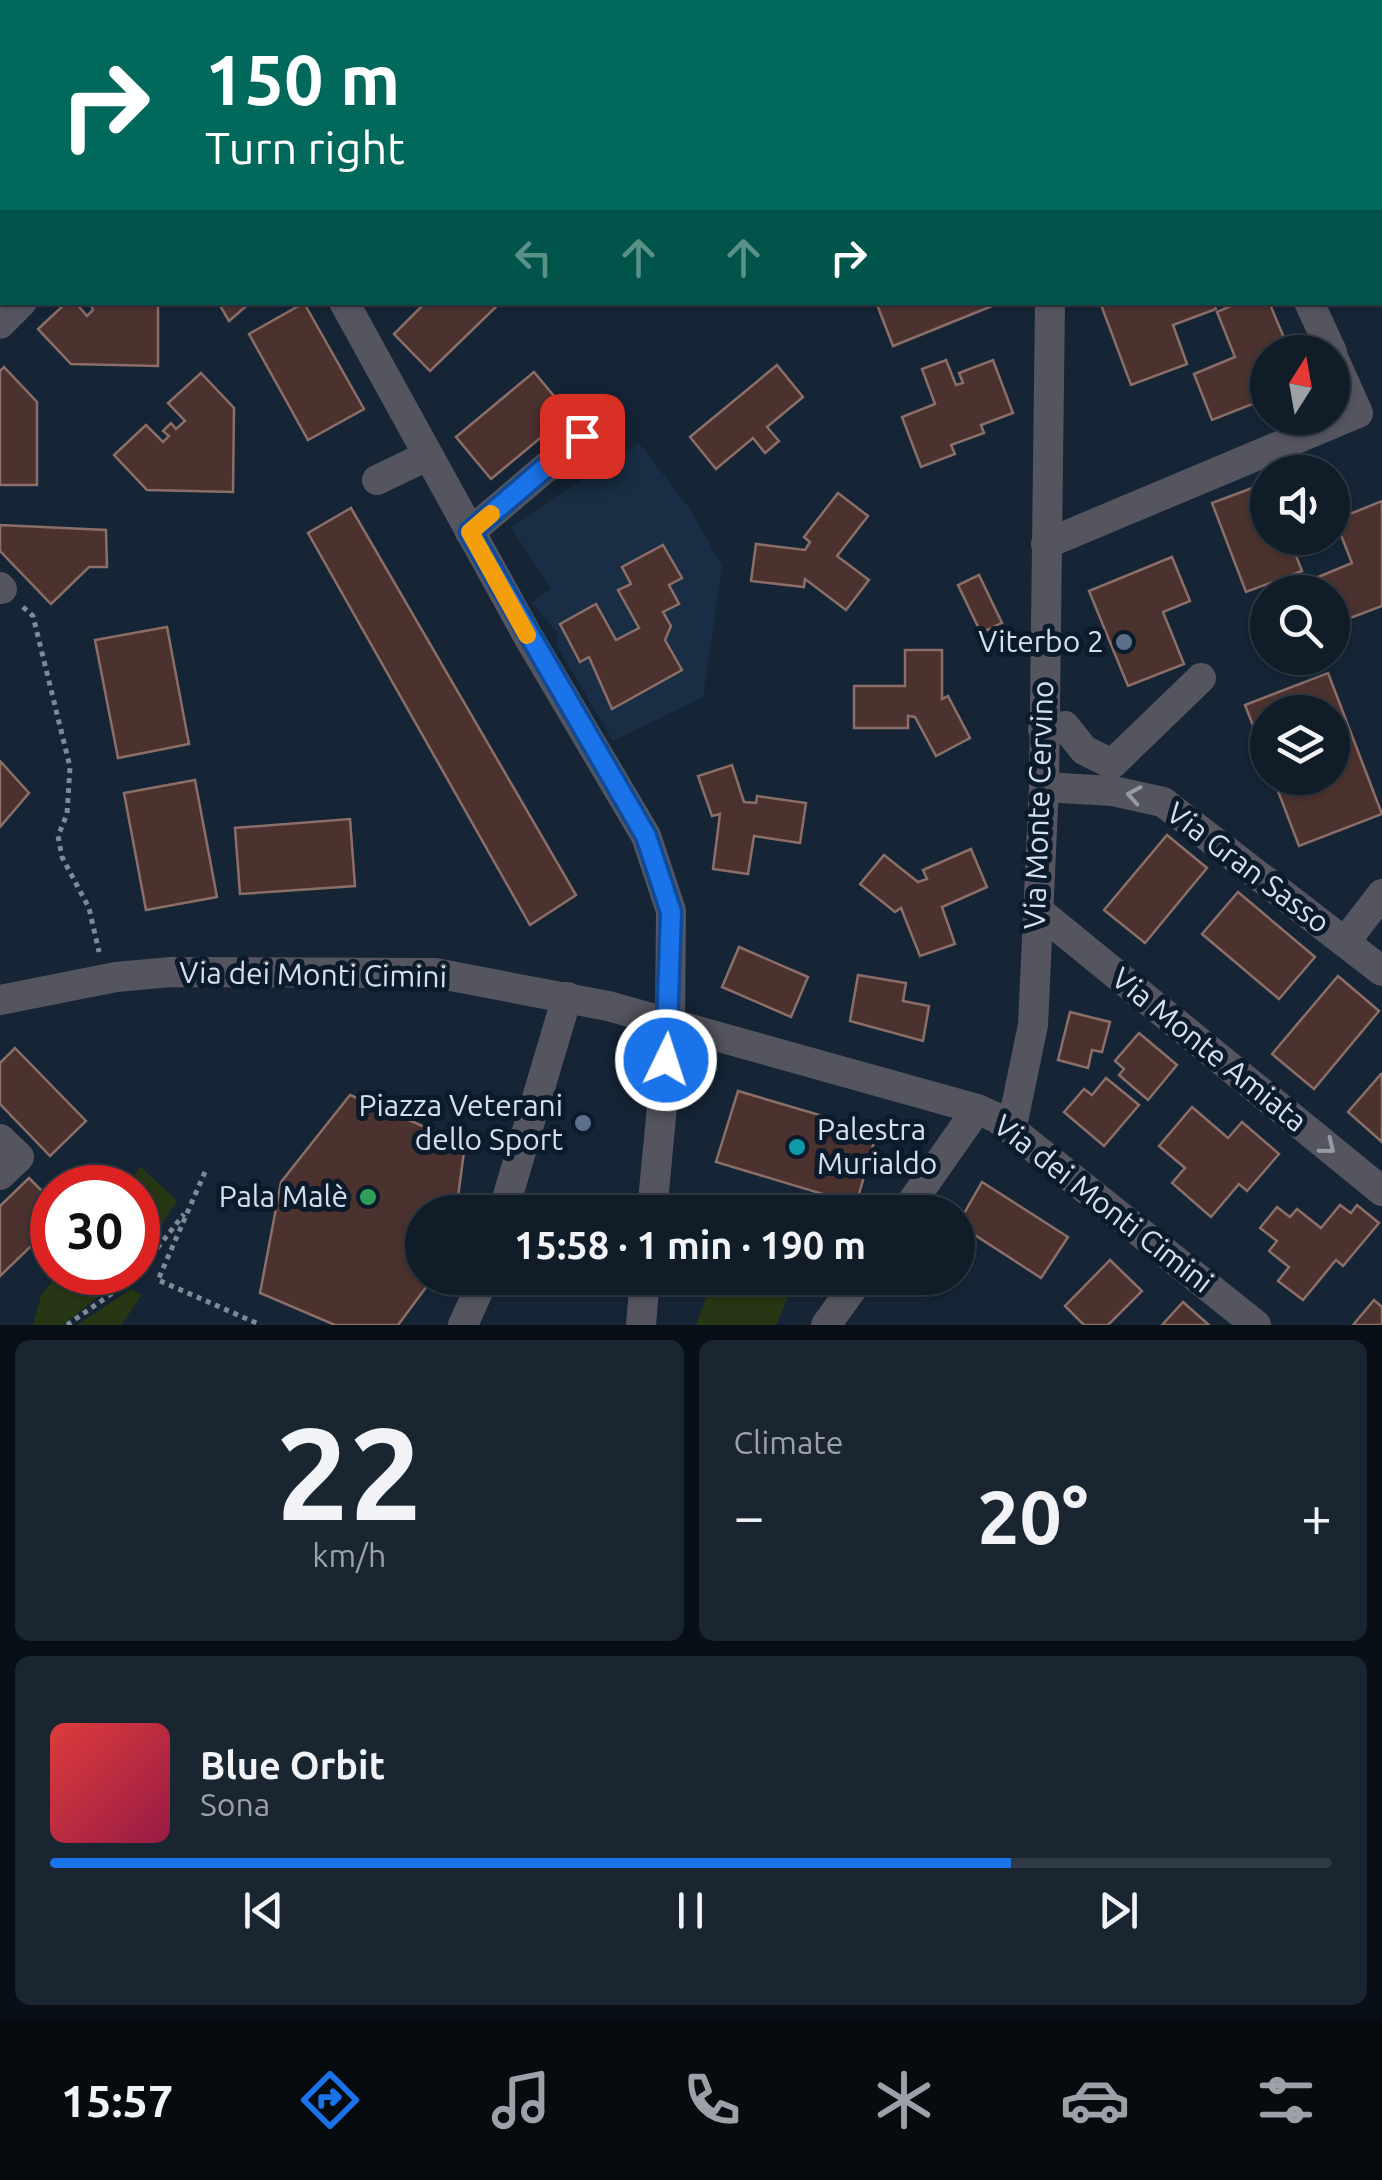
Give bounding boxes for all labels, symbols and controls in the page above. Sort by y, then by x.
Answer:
icon: right [40,40,170,170]
text: 150 m [205,40,400,118]
text: Turn right [205,122,405,173]
icon: left [506,230,561,285]
icon: ahead [611,230,666,285]
icon: ahead [716,230,771,285]
icon: right [821,230,876,285]
north arrow [1250,335,1350,435]
map controls [1250,335,1350,795]
pin [540,394,625,479]
icon: arrive [555,409,610,464]
button: sound [1250,455,1350,555]
button: search [1250,575,1350,675]
place label: Viterbo 2 [978,624,1104,658]
marker: Viterbo 2 [1113,631,1135,653]
street label: Via Monte Cervino [1017,680,1059,930]
button: layers [1250,695,1350,795]
one-way arrow [1125,785,1142,806]
street label: Via Gran Sasso [1161,795,1337,939]
street label: Via dei Monti Cimini [179,955,447,993]
street label: Via Monte Amiata [1105,960,1314,1138]
position arrow [614,1008,718,1112]
place label: Piazza Veterani dello Sport [359,1088,563,1156]
street label: Via dei Monti Cimini [988,1107,1220,1299]
marker: Piazza Veterani dello Sport [572,1112,594,1134]
place label: Palestra Murialdo [817,1112,937,1180]
one-way arrow [1317,1135,1335,1153]
marker: Palestra Murialdo [786,1136,808,1158]
speed limit sign: 30 [30,1165,160,1295]
place label: Pala Malè [219,1179,348,1213]
marker: Pala Malè [357,1186,379,1208]
text: 15:58 · 1 min · 190 m [514,1224,866,1266]
text: 22 [276,1399,423,1545]
text: Climate [734,1424,844,1460]
text: 20° [977,1474,1088,1558]
text: − [734,1485,765,1546]
text: + [1301,1485,1332,1546]
text: km/h [312,1537,386,1573]
text: Blue Orbit [200,1744,385,1786]
text: Sona [200,1786,270,1822]
icon: previous [236,1883,291,1938]
icon: pause [663,1883,718,1938]
icon: next [1091,1883,1146,1938]
icon: directions [295,2065,365,2135]
icon: music [486,2065,556,2135]
icon: phone [677,2065,747,2135]
icon: climate [869,2065,939,2135]
icon: car [1060,2065,1130,2135]
icon: filters [1251,2065,1321,2135]
text: 15:57 [61,2075,173,2126]

